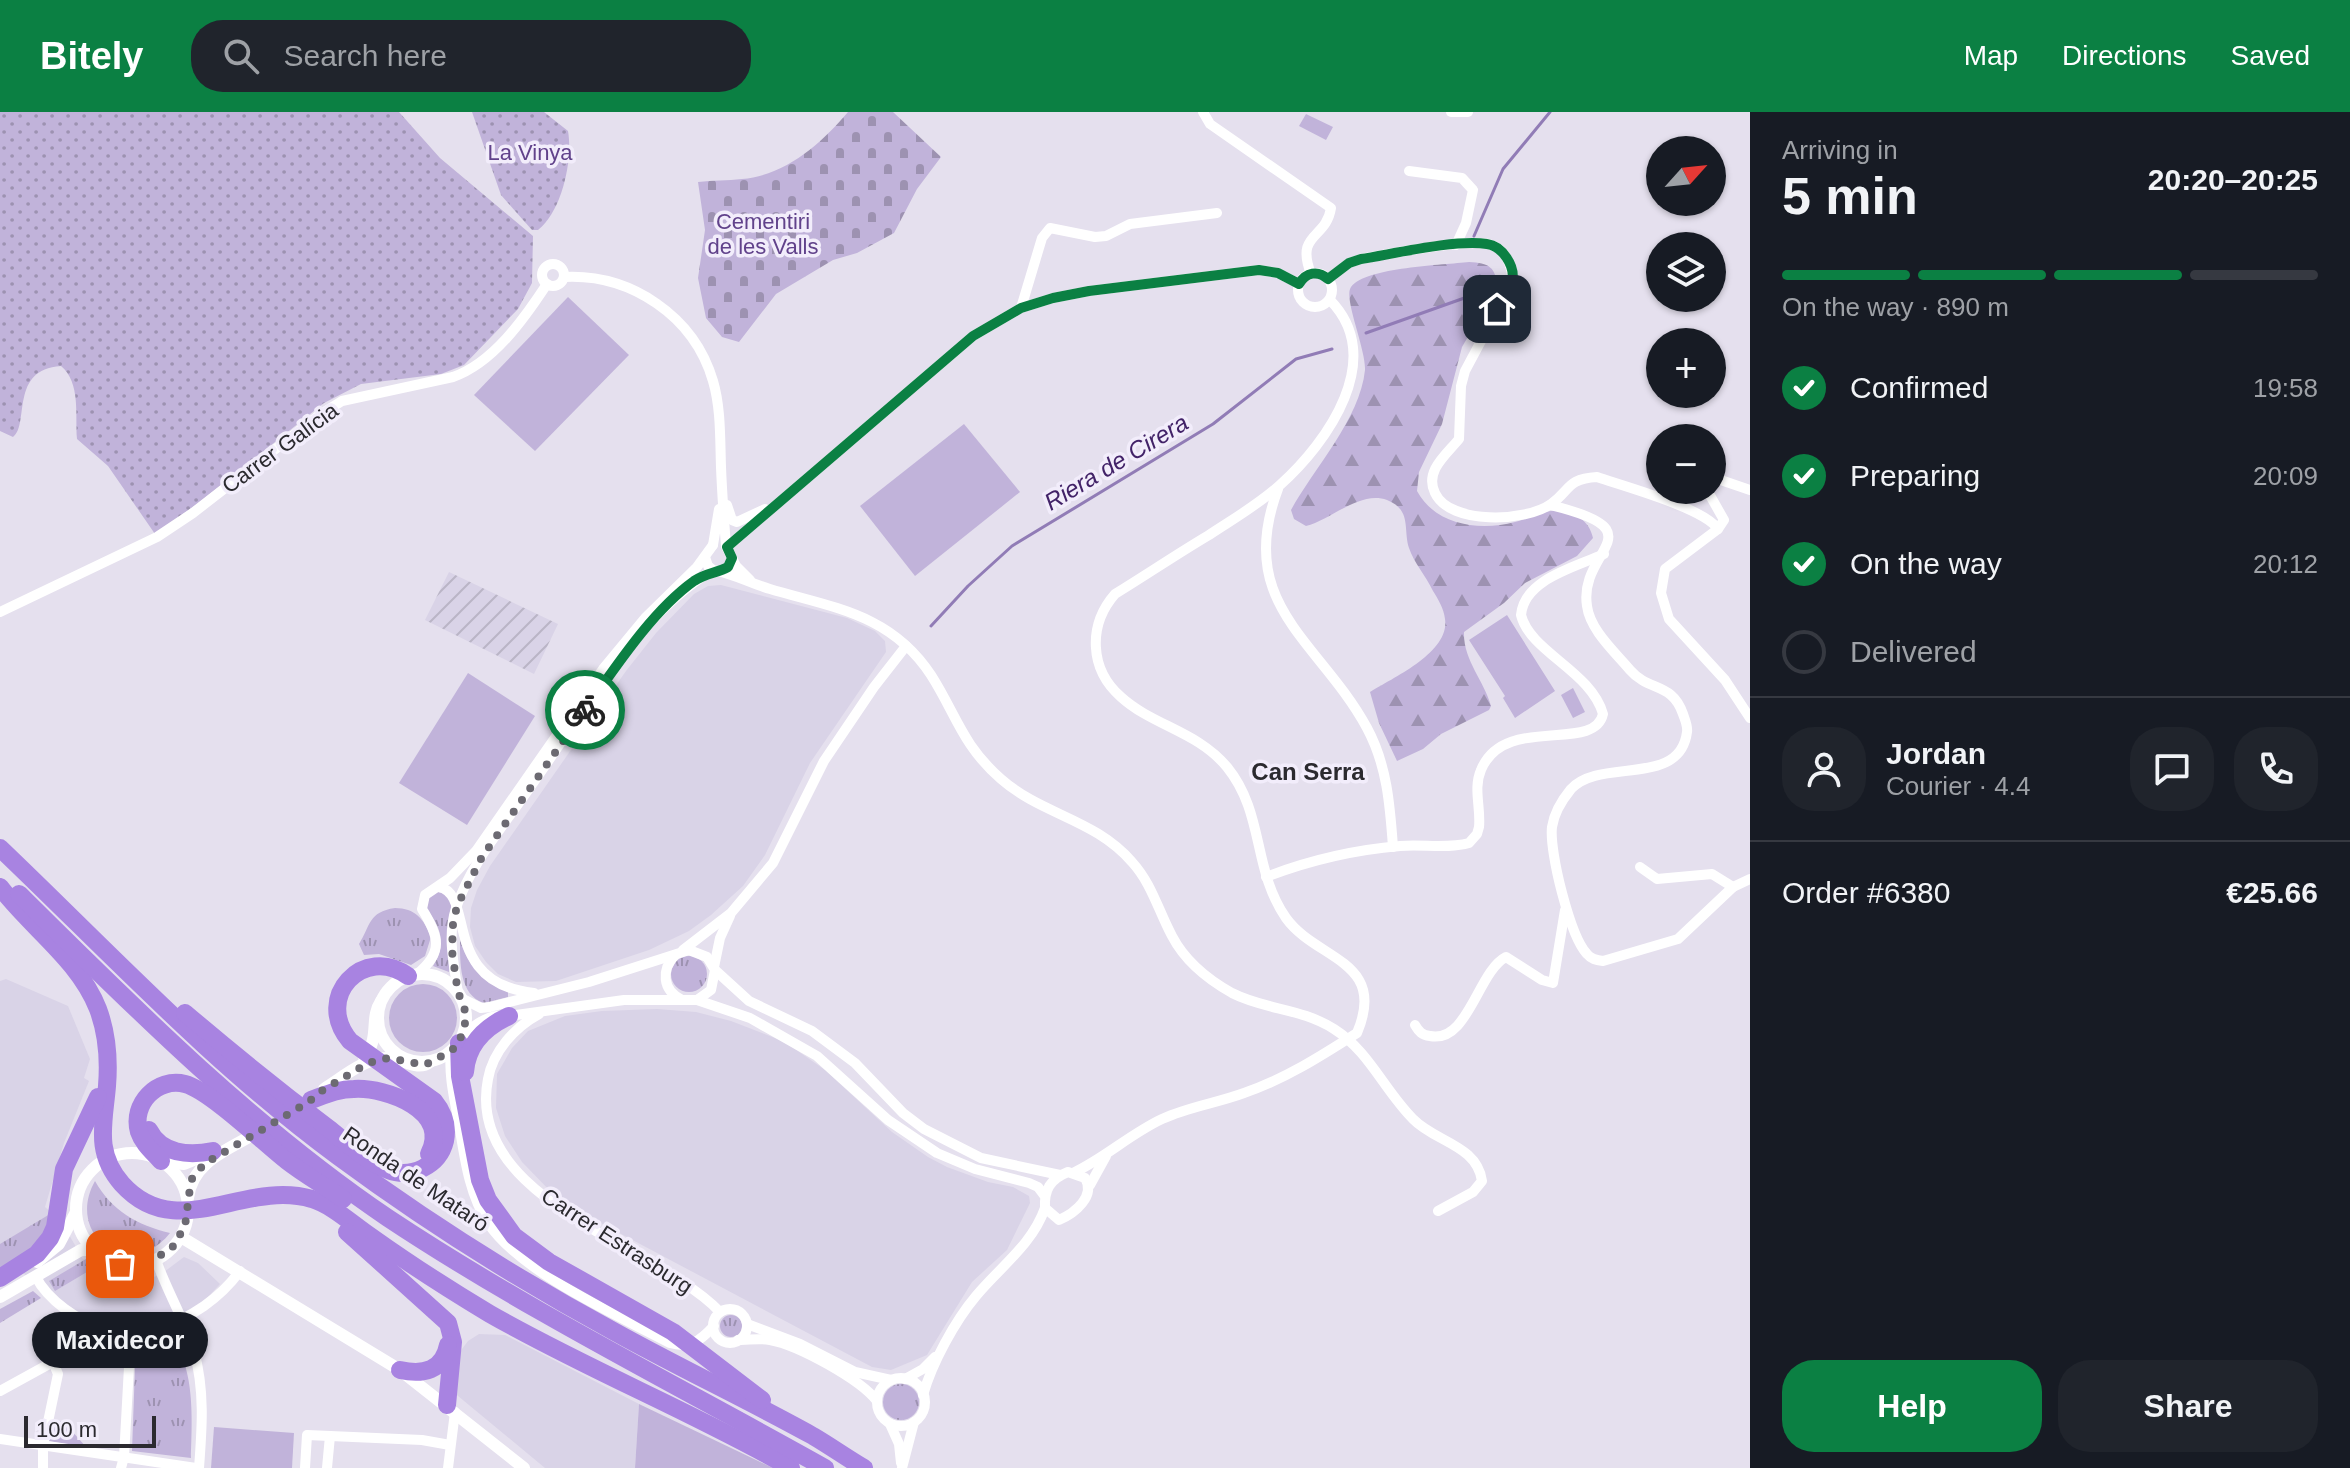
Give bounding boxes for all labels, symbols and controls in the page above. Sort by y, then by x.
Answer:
search box [191,20,751,92]
icon: search [219,34,263,78]
text: Bitely [40,35,143,77]
text: Search here [283,39,447,72]
text: Map [1964,40,2018,71]
text: Directions [2062,40,2187,71]
text: Saved [2231,40,2310,71]
text: Arriving in [1782,135,1898,165]
north arrow [1646,136,1726,216]
map controls [1646,136,1726,504]
park label: La Vinya [487,140,573,165]
text: 20:20–20:25 [2148,163,2318,196]
text: 5 min [1782,167,1918,225]
park label: Cementiri de les Valls [708,209,818,259]
button: layers [1646,232,1726,312]
pin [1463,275,1531,343]
icon: home [1475,287,1519,331]
text: On the way · 890 m [1782,292,2009,322]
button: + [1646,328,1726,408]
icon: check [1782,366,1826,410]
text: Confirmed [1850,371,1988,404]
text: 19:58 [2253,373,2318,403]
street label: Carrer Galícia [217,397,343,498]
water label: Riera de Cirera [1039,409,1193,515]
button: − [1646,424,1726,504]
icon: check [1782,454,1826,498]
text: Preparing [1850,459,1980,492]
text: 20:09 [2253,461,2318,491]
icon: check [1782,542,1826,586]
text: On the way [1850,547,2002,580]
text: 20:12 [2253,549,2318,579]
text: Delivered [1850,635,1977,668]
courier [545,670,625,750]
icon: bike [563,688,607,732]
button: person [1782,727,1866,811]
button: chat [2130,727,2214,811]
button: phone [2234,727,2318,811]
text: Jordan [1886,737,1986,770]
district label: Can Serra [1251,758,1365,785]
text: Courier · 4.4 [1886,771,2031,801]
text: Order #6380 [1782,876,1950,909]
text: €25.66 [2226,876,2318,909]
street label: Ronda de Mataró [339,1121,493,1237]
street label: Carrer Estrasburg [537,1183,697,1299]
pin [86,1230,154,1298]
icon: bag [98,1242,142,1286]
callout: Maxidecor [32,1312,208,1368]
text: Maxidecor [56,1325,184,1355]
button: Help [1782,1360,2042,1452]
button: Share [2058,1360,2318,1452]
scale bar [24,1412,156,1448]
text: 100 m [36,1417,97,1442]

